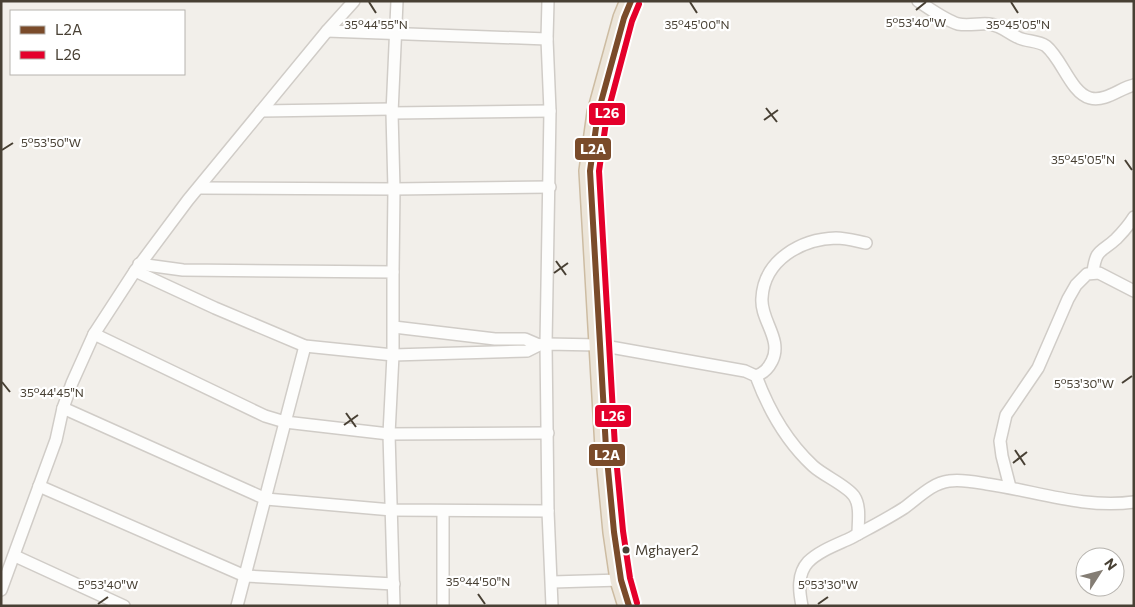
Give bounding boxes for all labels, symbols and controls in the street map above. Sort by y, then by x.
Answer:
legend [10,10,185,75]
text: 5°53'40"W [886,15,946,29]
text: 35°44'55"N [344,17,408,31]
text: 35°45'00"N [664,17,730,31]
text: 35°45'05"N [986,17,1050,31]
text: L2A [55,20,82,38]
text: L26 [55,45,81,63]
line badge: L26 [588,102,626,126]
text: L26 [595,104,620,121]
text: 5°53'50"W [21,135,81,149]
line badge: L2A [574,137,612,161]
text: L2A [580,140,606,157]
text: 35°45'05"N [1051,152,1115,166]
text: 5°53'30"W [1054,376,1114,390]
text: 35°44'45"N [20,385,84,399]
line badge: L26 [594,404,632,428]
text: L26 [601,407,626,424]
line badge: L2A [588,443,626,467]
text: L2A [594,446,620,463]
place label: Mghayer2 [635,541,699,558]
marker: Mghayer2 [621,545,631,555]
north arrow [1075,547,1125,597]
text: N [1101,555,1121,573]
text: 35°44'50"N [446,574,510,588]
text: 5°53'40"W [78,577,138,591]
text: 5°53'30"W [798,577,858,591]

